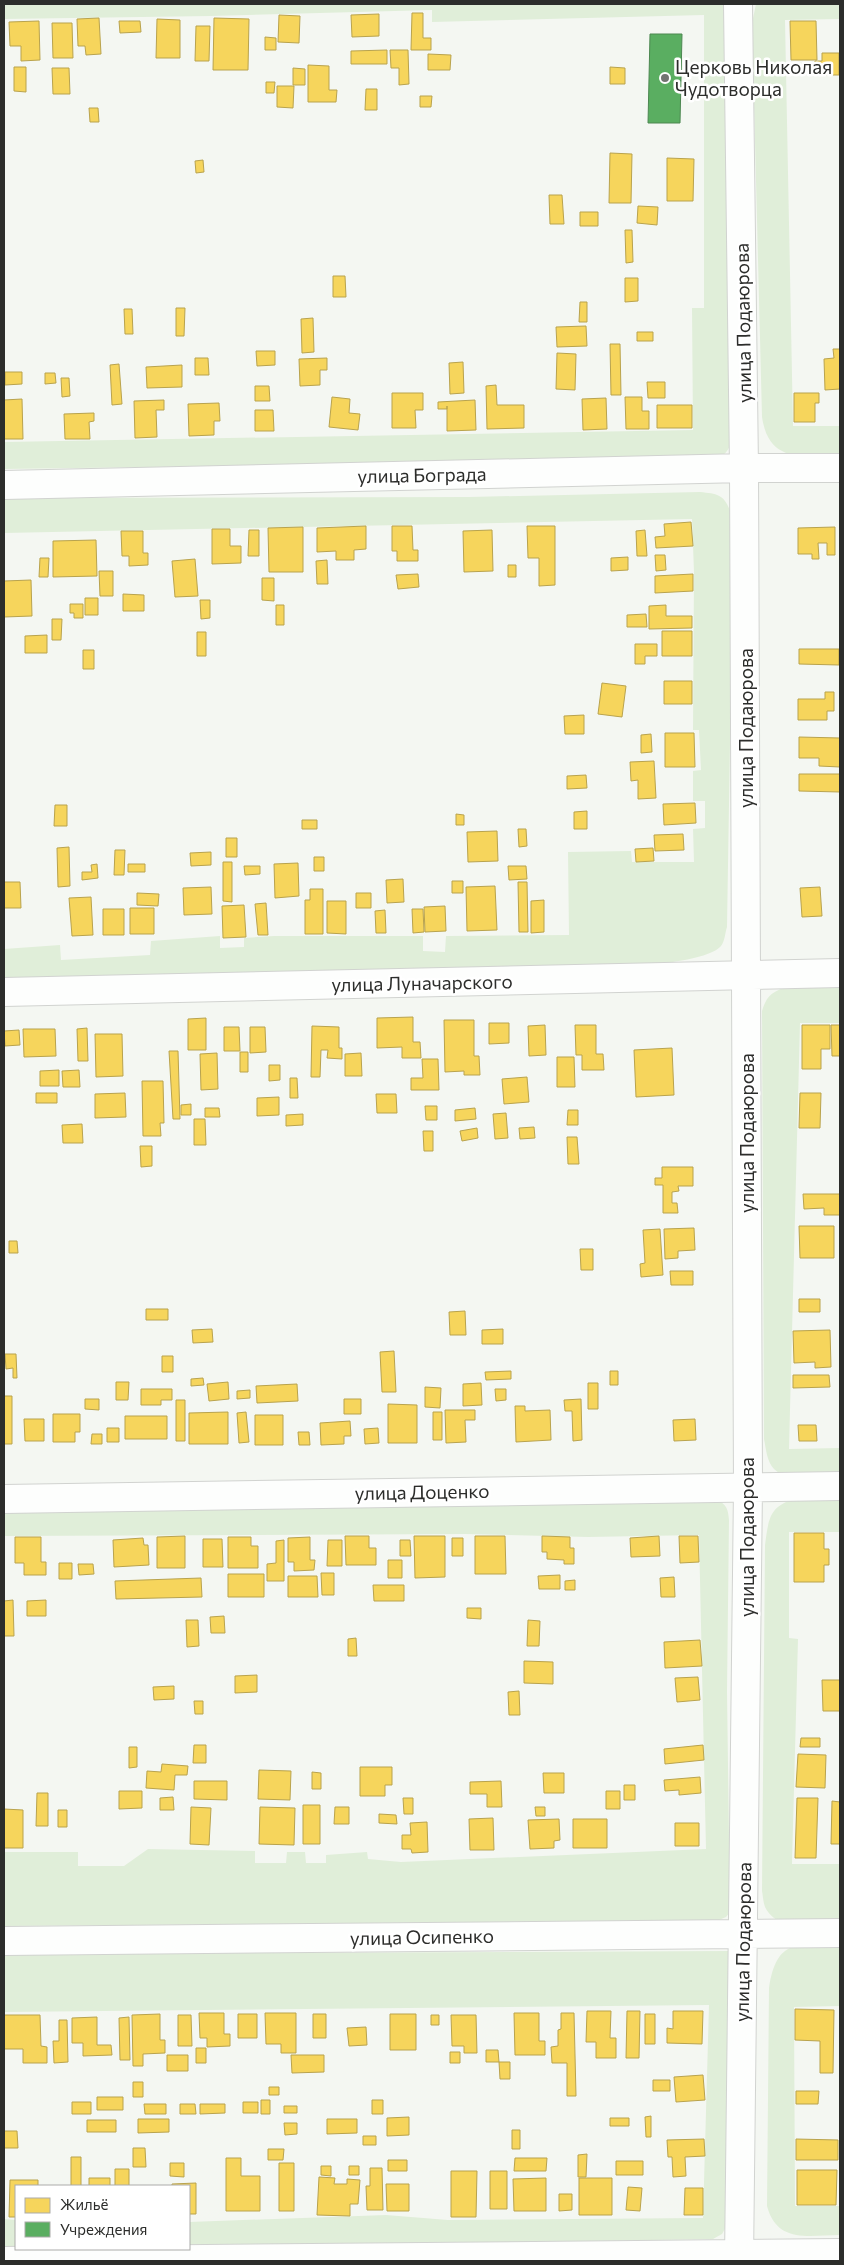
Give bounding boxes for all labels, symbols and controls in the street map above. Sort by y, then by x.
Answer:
place label: Церковь Николая Чудотворца [675,55,832,100]
marker: Церковь Николая Чудотворца [659,72,671,84]
street label: улица Подаюрова [730,243,755,403]
street label: улица Бограда [357,462,487,487]
street label: улица Подаюрова [734,648,757,808]
street label: улица Луначарского [331,969,513,996]
street label: улица Подаюрова [735,1053,758,1213]
street label: улица Подаюрова [735,1457,758,1617]
street label: улица Доценко [354,1479,490,1504]
street label: улица Подаюрова [730,1862,755,2022]
street label: улица Осипенко [350,1924,494,1949]
legend [15,2185,190,2250]
text: Жильё [60,2195,108,2213]
text: Учреждения [60,2220,147,2238]

